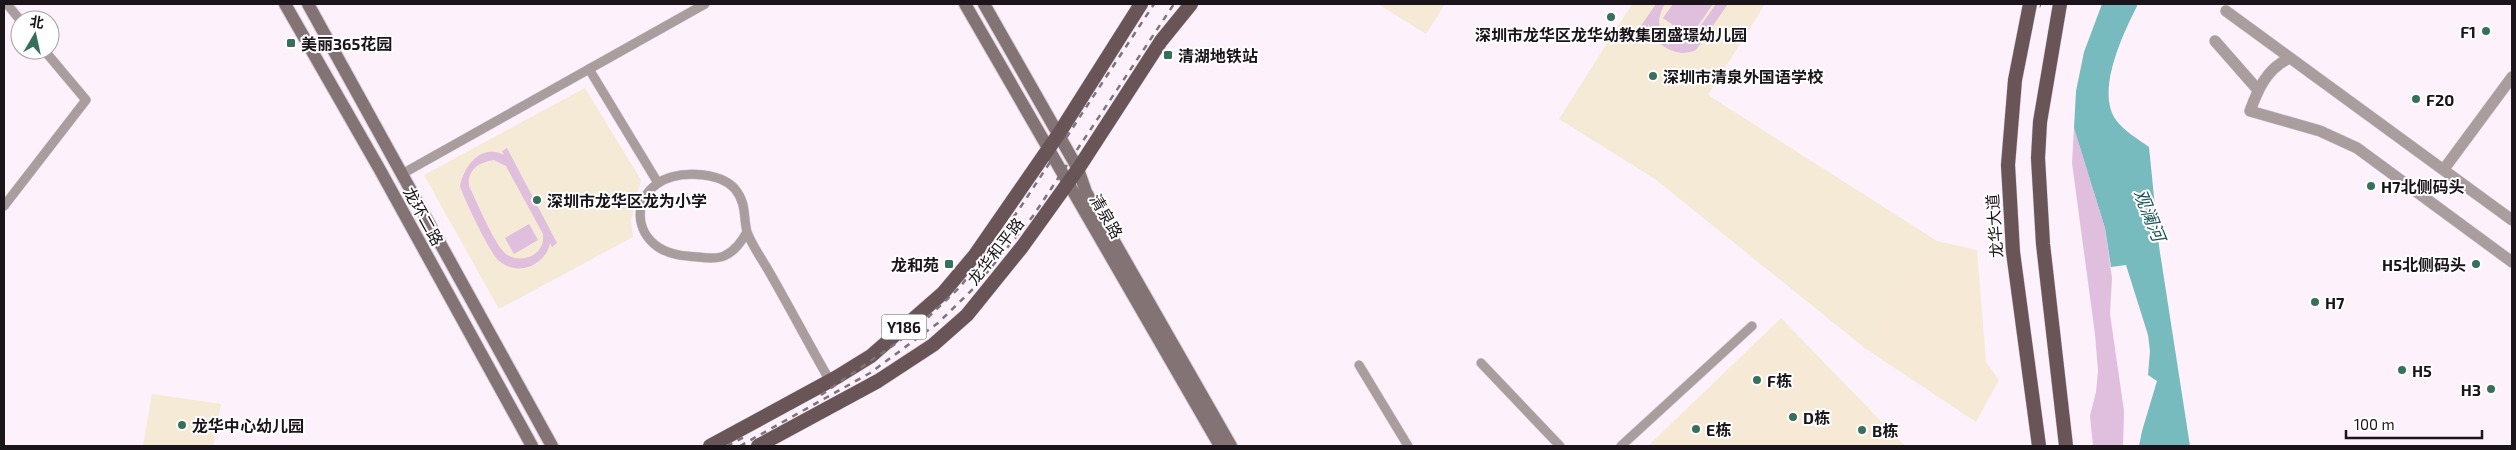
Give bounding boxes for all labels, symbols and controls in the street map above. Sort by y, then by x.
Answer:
north arrow [10,10,60,60]
marker: 深圳市龙华区龙华幼教集团盛璟幼儿园 [1605,11,1617,23]
text: 北 [29,12,45,31]
place label: F1 [2460,22,2476,41]
place label: 深圳市龙华区龙华幼教集团盛璟幼儿园 [1475,25,1747,44]
marker: F1 [2480,25,2492,37]
place label: 美丽365花园 [301,34,392,53]
marker: 美丽365花园 [285,37,297,49]
place label: 清湖地铁站 [1178,46,1258,65]
marker: 清湖地铁站 [1162,49,1174,61]
place label: 深圳市清泉外国语学校 [1663,67,1824,86]
marker: 深圳市清泉外国语学校 [1647,70,1659,82]
place label: F20 [2426,90,2454,109]
marker: F20 [2410,93,2422,105]
place label: H7北侧码头 [2381,177,2465,196]
marker: H7北侧码头 [2365,180,2377,192]
street label: 龙环二路 [400,183,448,249]
water label: 观澜河 [2130,186,2171,247]
street label: 清泉路 [1087,190,1127,242]
place label: 深圳市龙华区龙为小学 [547,191,707,210]
street label: 龙华大道 [1982,193,2006,259]
marker: 深圳市龙华区龙为小学 [531,194,543,206]
street label: 龙华和平路 [963,214,1027,288]
place label: 龙和苑 [891,255,939,274]
place label: H5北侧码头 [2382,255,2466,274]
marker: 龙和苑 [943,258,955,270]
marker: H5北侧码头 [2470,258,2482,270]
place label: H7 [2325,293,2345,312]
marker: H7 [2309,296,2321,308]
road number: Y186 [882,314,926,340]
place label: H5 [2412,361,2432,380]
marker: H5 [2396,364,2408,376]
place label: F栋 [1767,371,1792,390]
marker: F栋 [1751,374,1763,386]
place label: H3 [2461,380,2481,399]
marker: H3 [2485,383,2497,395]
place label: D栋 [1803,408,1830,427]
scale bar [2346,408,2482,440]
marker: D栋 [1787,411,1799,423]
text: 100 m [2354,415,2395,433]
place label: 龙华中心幼儿园 [192,416,304,435]
marker: 龙华中心幼儿园 [176,419,188,431]
place label: E栋 [1706,420,1731,439]
place label: B栋 [1872,421,1898,440]
marker: E栋 [1690,423,1702,435]
marker: B栋 [1856,424,1868,436]

